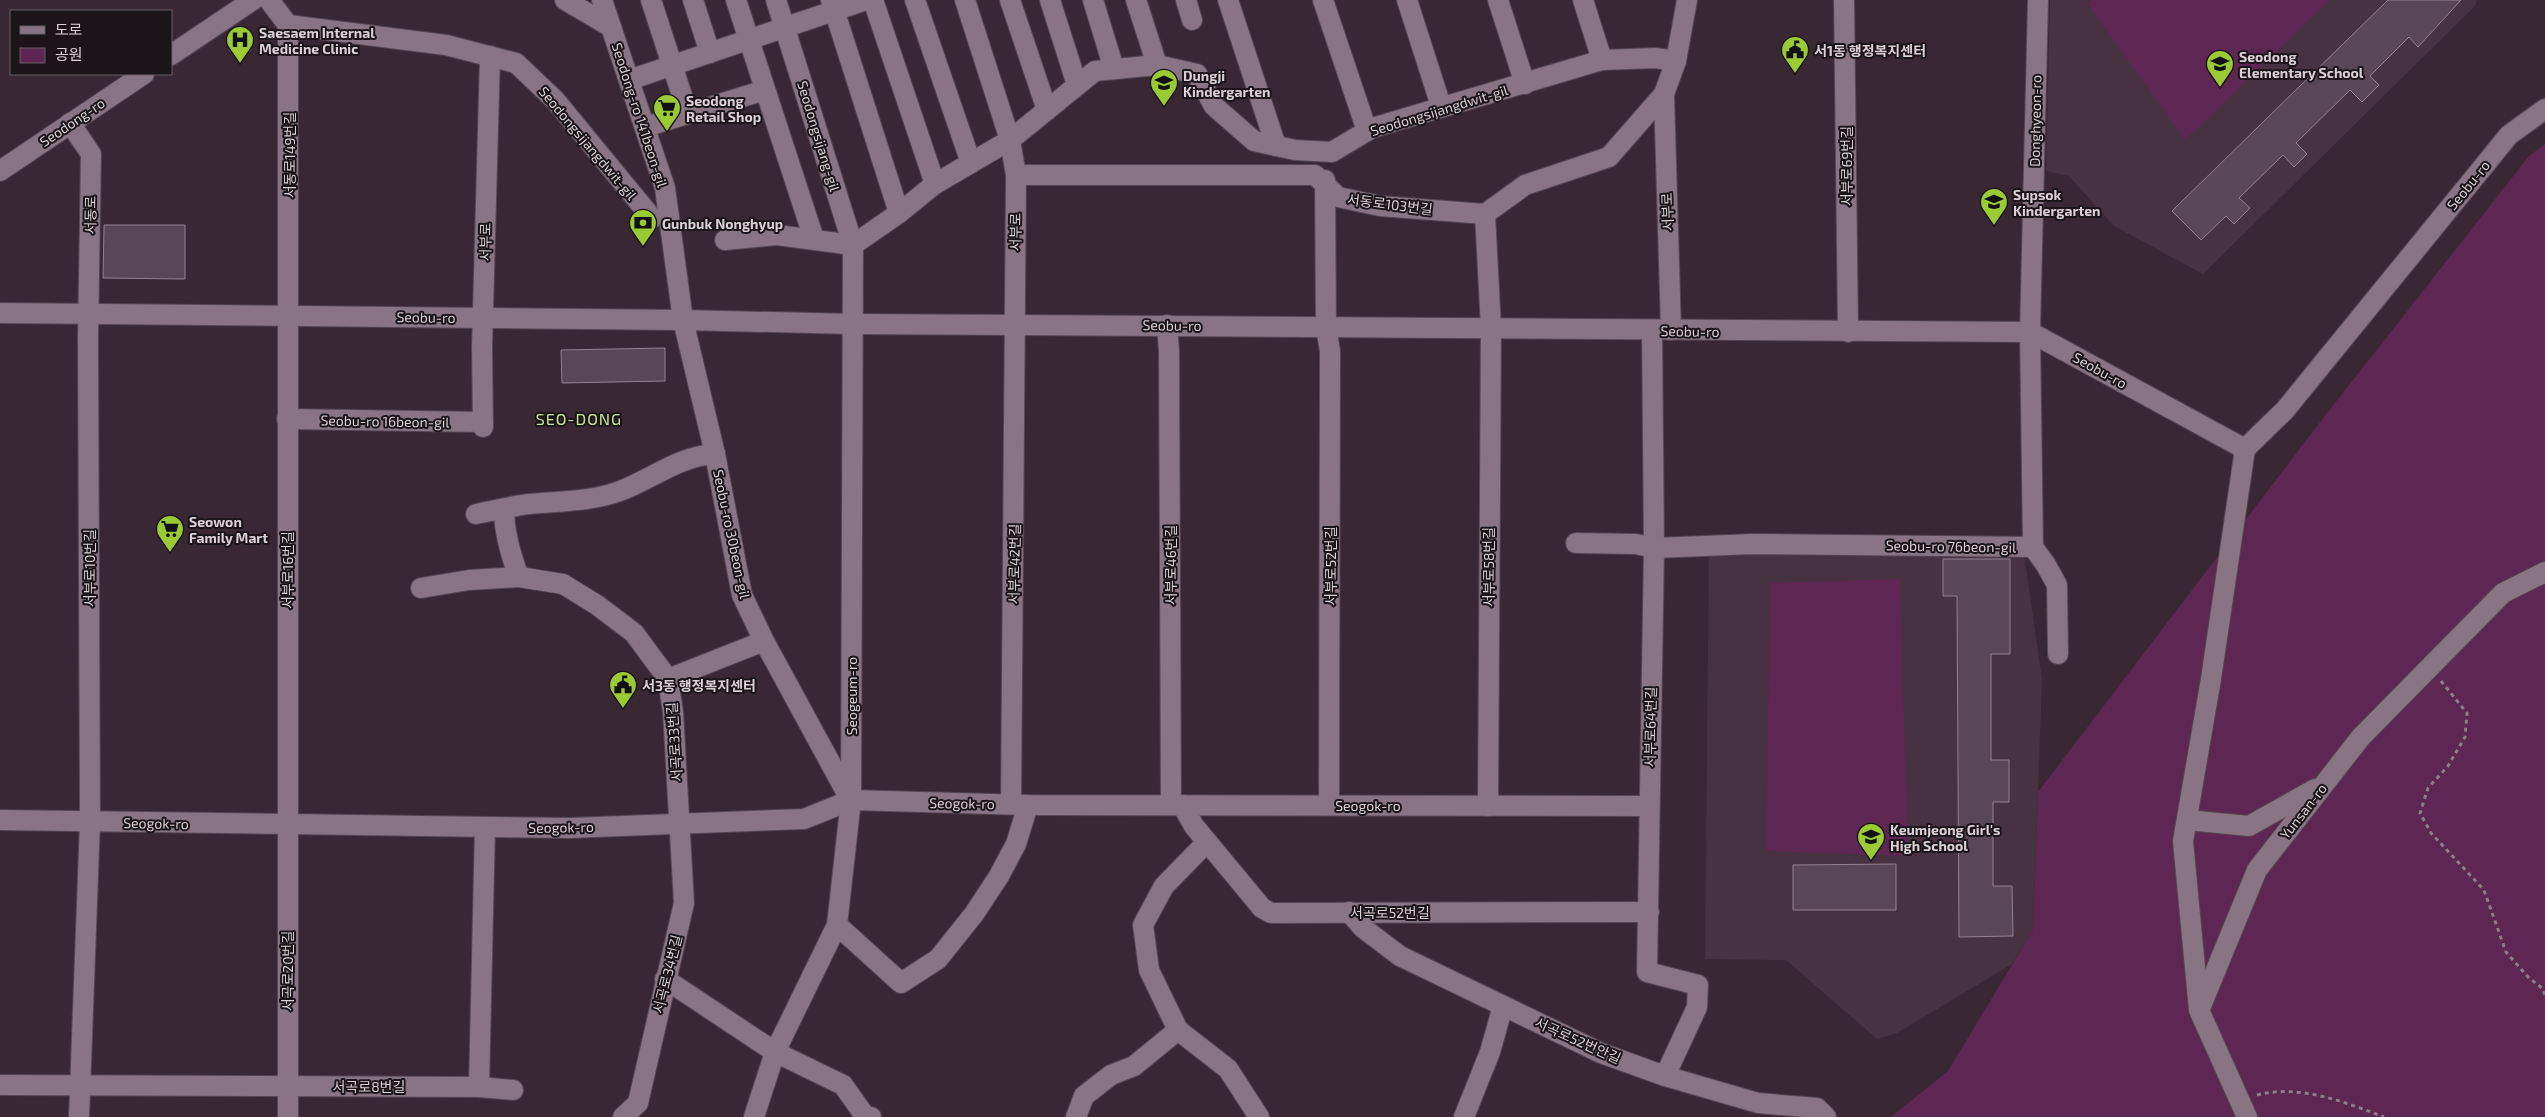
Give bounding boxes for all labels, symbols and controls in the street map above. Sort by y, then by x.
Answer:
legend [10,10,172,75]
text: 도로 [55,20,83,38]
place label: Saesaem Internal Medicine Clinic [259,24,375,57]
hospital icon: Saesaem Internal Medicine Clinic [225,25,255,64]
public building icon: 서1동 행정복지센터 [1780,35,1810,74]
street label: Seodong-ro 141beon-gil [609,41,672,190]
place label: 서1동 행정복지센터 [1814,42,1926,59]
text: 공원 [55,45,83,63]
place label: Seodong Elementary School [2239,48,2364,81]
school or university icon: Seodong Elementary School [2205,49,2235,88]
place label: Dungji Kindergarten [1183,67,1270,100]
school or university icon: Dungji Kindergarten [1149,68,1179,107]
street label: Donghyeon-ro [2026,75,2044,167]
street label: Seodongsijang-gil [794,79,844,194]
street label: Seodongsijangdwit-gil [1368,81,1511,139]
street label: Seodongsijangdwit-gil [536,83,641,204]
place label: Seodong Retail Shop [686,92,761,125]
supermarket icon: Seodong Retail Shop [652,93,682,132]
street label: Seodong-ro [36,94,108,150]
street label: 서동로149번길 [281,112,298,198]
street label: 서부로69번길 [1838,126,1855,206]
street label: Seobu-ro [2443,157,2493,213]
place label: Supsok Kindergarten [2013,186,2100,219]
school or university icon: Supsok Kindergarten [1979,187,2009,226]
street label: 서동로103번길 [1346,190,1434,218]
street label: 서부로 [1658,192,1676,232]
street label: 서동로 [81,195,99,234]
bank icon: Gunbuk Nonghyup [628,208,658,247]
street label: 서부로 [1006,212,1024,251]
place label: Gunbuk Nonghyup [662,215,783,232]
street label: 서부로 [476,222,494,261]
street label: Seobu-ro [396,308,456,326]
street label: Seobu-ro [1142,316,1202,334]
street label: Seobu-ro [1660,322,1720,340]
street label: Seobu-ro [2070,348,2130,392]
district label: SEO-DONG [536,409,622,428]
street label: Seobu-ro 16beon-gil [320,411,450,431]
street label: Seobu-ro 30beon-gil [710,468,754,601]
place label: Seowon Family Mart [189,513,268,546]
supermarket icon: Seowon Family Mart [155,514,185,553]
street label: 서부로42번길 [1005,523,1023,605]
street label: 서부로46번길 [1162,524,1179,606]
street label: 서부로52번길 [1322,526,1339,606]
street label: 서부로58번길 [1480,527,1497,607]
street label: 서부로10번길 [81,529,98,607]
street label: 서부로16번길 [279,531,296,609]
street label: Seobu-ro 76beon-gil [1886,536,2017,556]
street label: Seogeum-ro [843,657,860,735]
public building icon: 서3동 행정복지센터 [608,670,638,709]
place label: 서3동 행정복지센터 [642,677,756,694]
street label: 서부로64번길 [1641,686,1659,768]
street label: 서곡로33번길 [663,702,685,782]
street label: Yunsan-ro [2276,780,2330,842]
street label: Seogok-ro [929,794,995,812]
street label: Seogok-ro [1335,797,1401,814]
street label: Seogok-ro [123,814,189,832]
street label: Seogok-ro [528,818,594,836]
place label: Keumjeong Girl's High School [1890,821,2000,854]
school or university icon: Keumjeong Girl's High School [1856,822,1886,861]
street label: 서곡로52번길 [1350,904,1430,921]
street label: 서곡로20번길 [279,931,296,1011]
street label: 서곡로34번길 [649,933,685,1015]
street label: 서곡로52번안길 [1532,1013,1624,1067]
street label: 서곡로8번길 [333,1078,405,1095]

